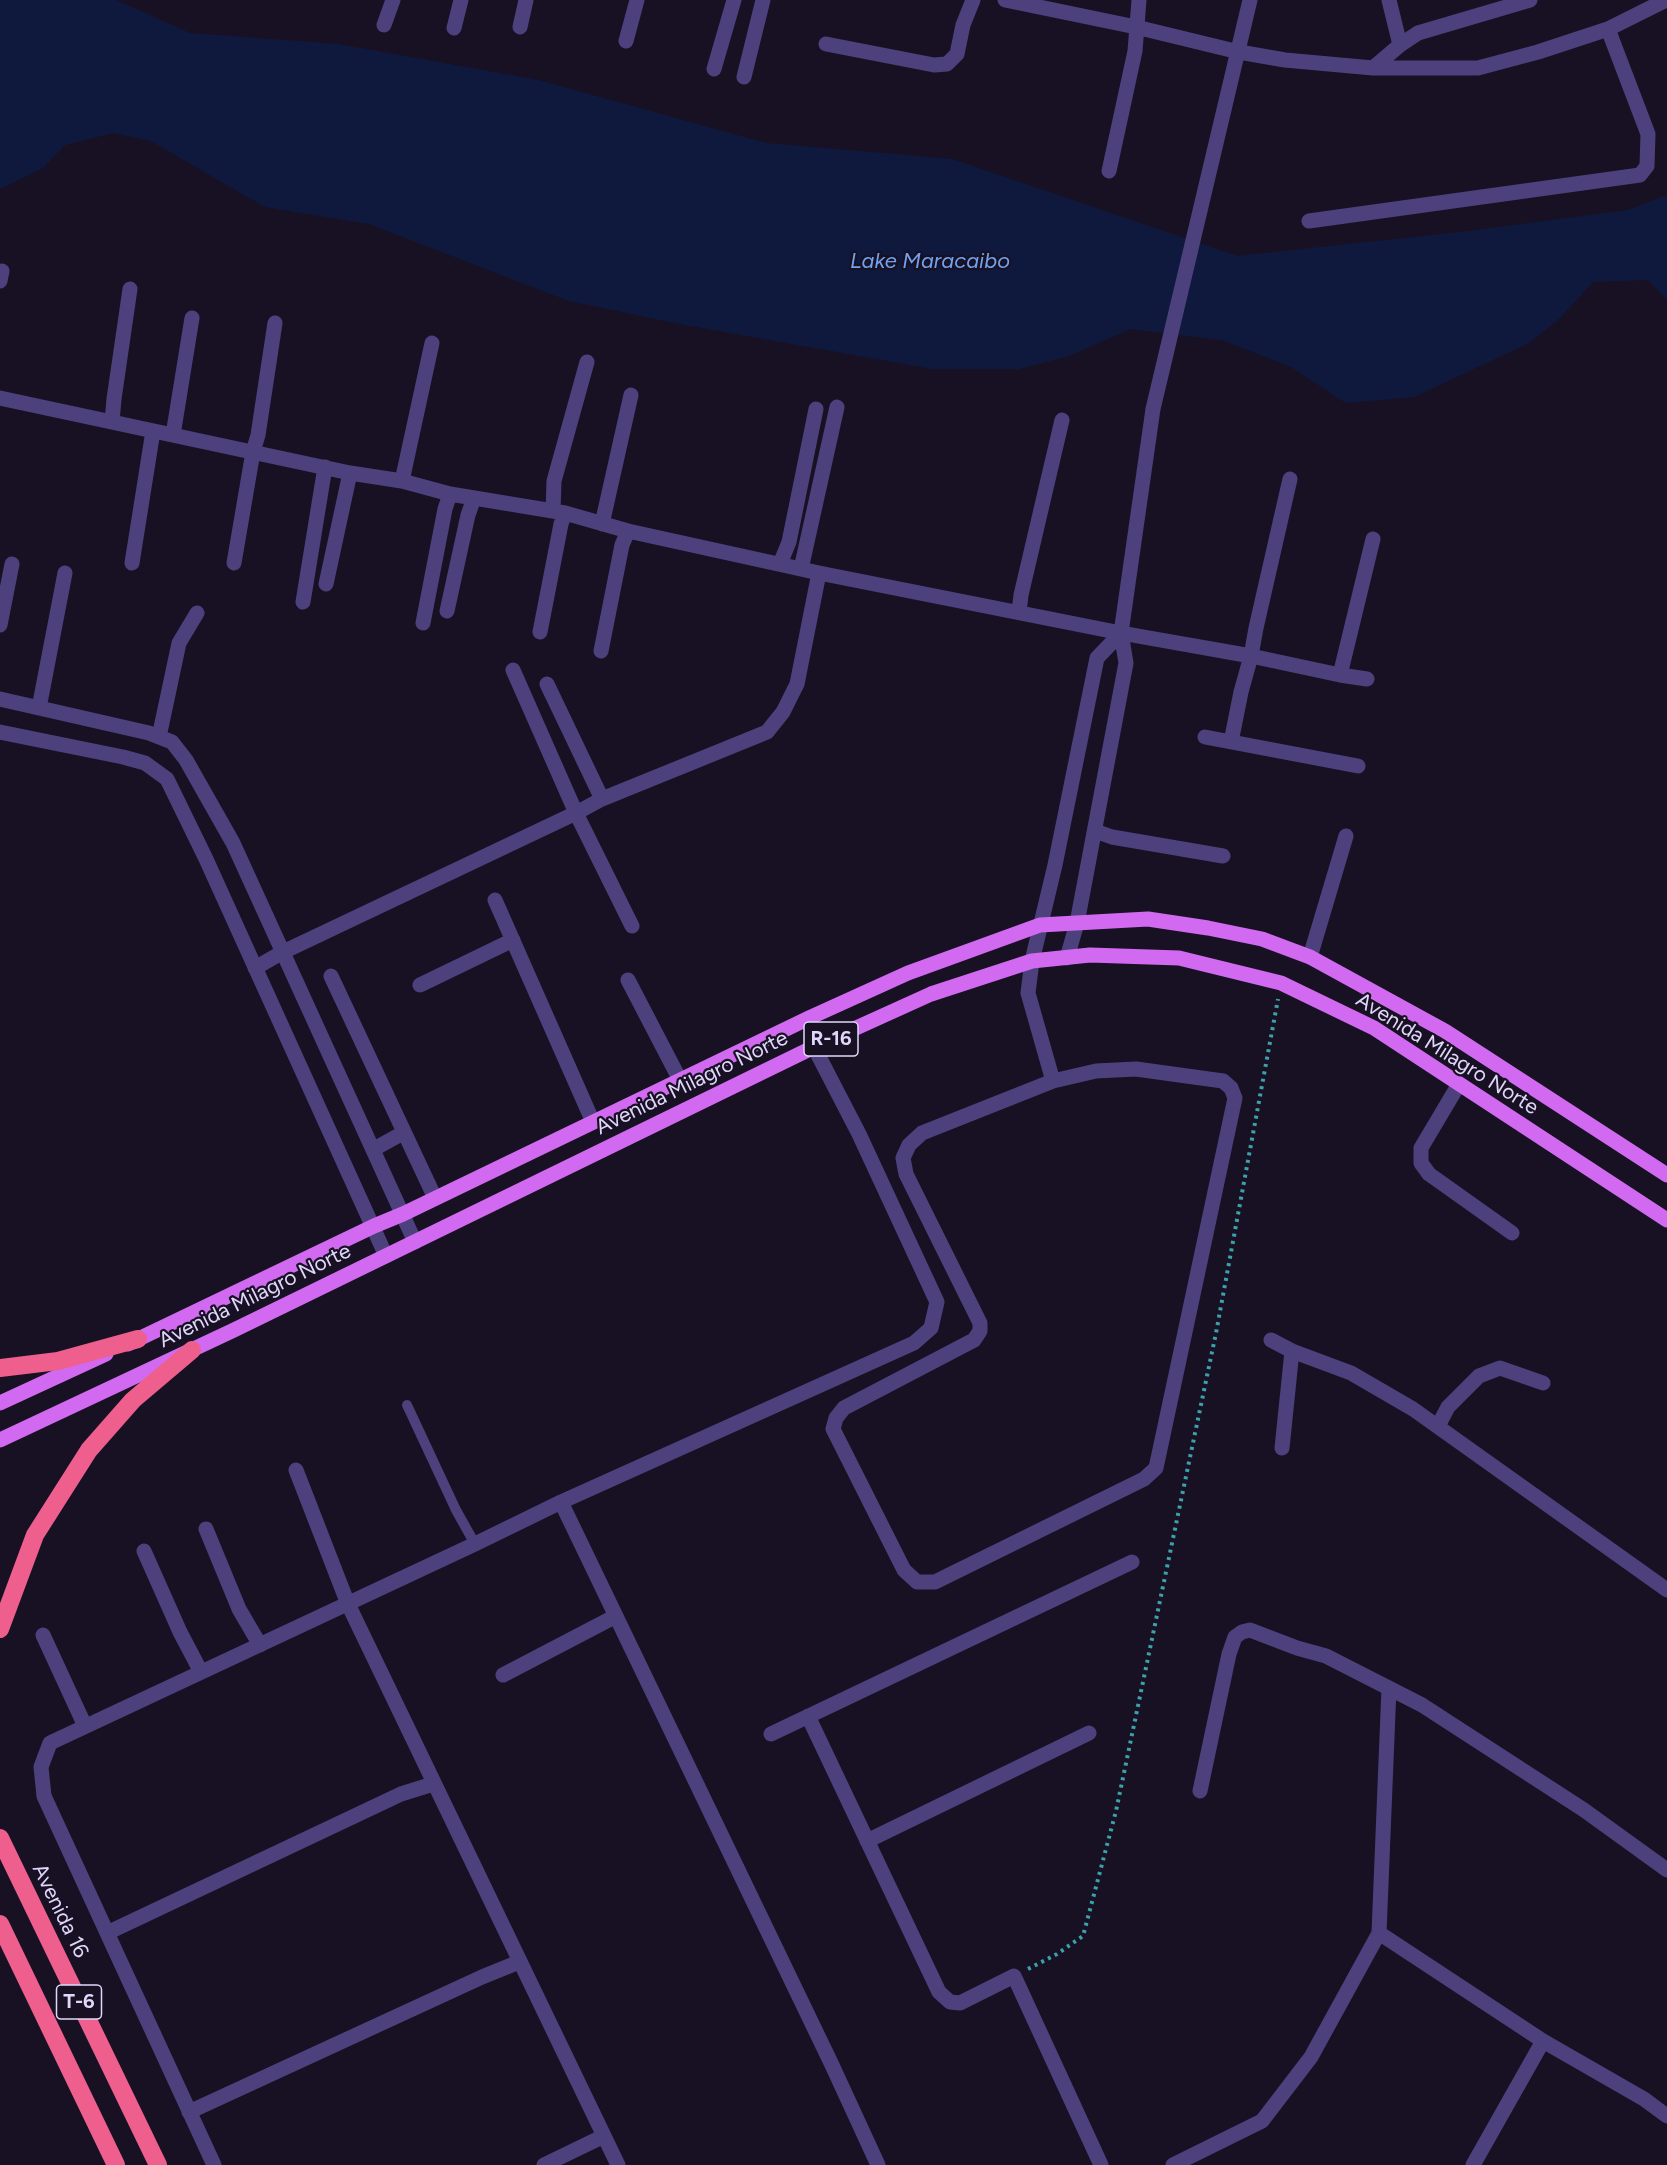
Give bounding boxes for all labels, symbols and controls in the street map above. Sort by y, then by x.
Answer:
water label: Lake Maracaibo [850,249,1010,275]
street label: Avenida Milagro Norte [1351,988,1543,1120]
road number: R-16 [804,1022,858,1056]
street label: Avenida Milagro Norte [592,1026,792,1140]
street label: Avenida Milagro Norte [155,1239,355,1353]
street label: Avenida 16 [26,1860,94,1962]
road number: T-6 [56,1985,101,2019]

